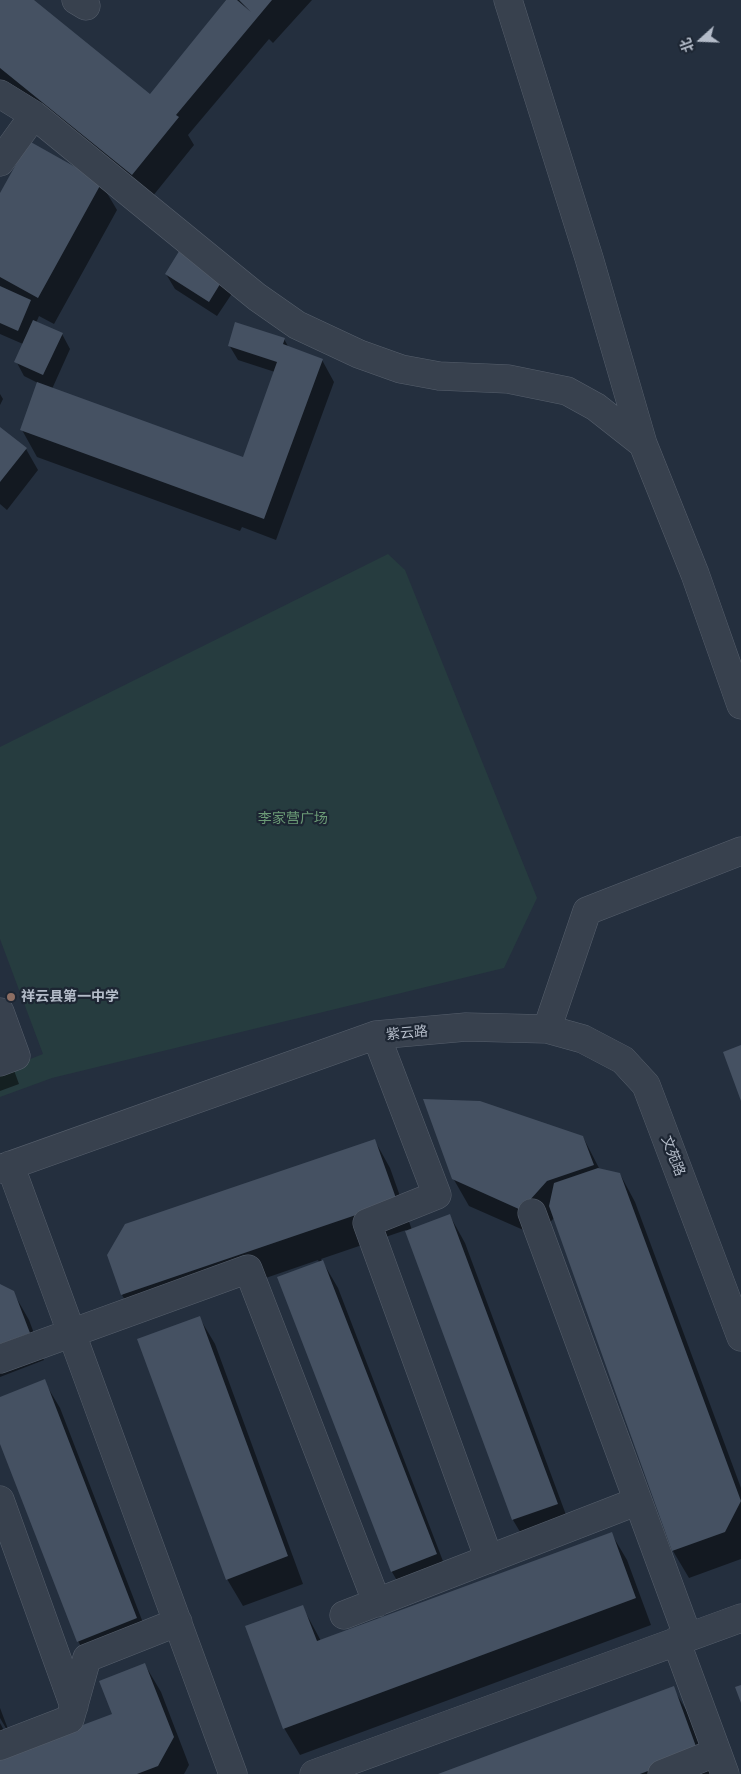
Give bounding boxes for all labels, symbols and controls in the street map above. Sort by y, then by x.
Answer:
north arrow [676,15,726,65]
text: 北 [677,36,697,54]
park label: 李家营广场 [258,811,328,827]
place label: 祥云县第一中学 [21,989,119,1005]
marker: 祥云县第一中学 [5,991,17,1003]
street label: 紫云路 [385,1023,429,1043]
street label: 文苑路 [658,1133,688,1179]

